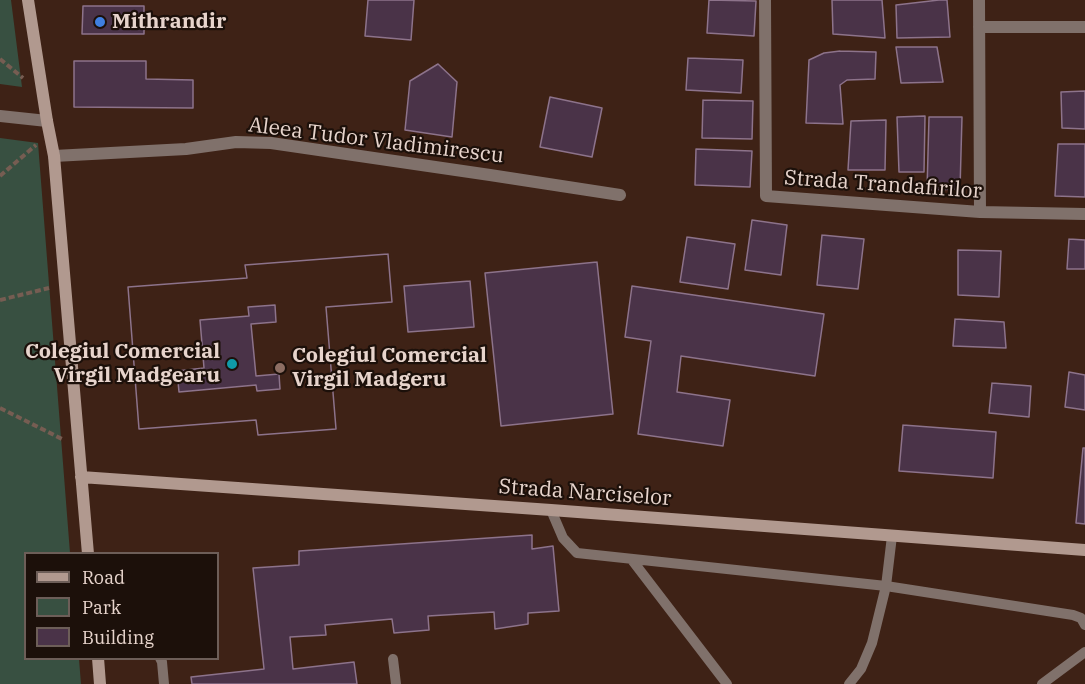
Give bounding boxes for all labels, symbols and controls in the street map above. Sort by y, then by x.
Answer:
place label: Mithrandir [112,9,226,35]
marker: Mithrandir [93,15,107,29]
street label: Aleea Tudor Vladimirescu [247,113,505,169]
street label: Strada Trandafirilor [783,166,983,204]
place label: Colegiul Comercial Virgil Madgearu [25,339,220,389]
place label: Colegiul Comercial Virgil Madgeru [292,343,487,393]
marker: Colegiul Comercial Virgil Madgearu [225,357,239,371]
marker: Colegiul Comercial Virgil Madgeru [273,361,287,375]
street label: Strada Narciselor [498,474,672,512]
legend [24,552,219,660]
text: Road [82,566,125,589]
text: Park [82,596,121,619]
text: Building [82,626,154,649]

